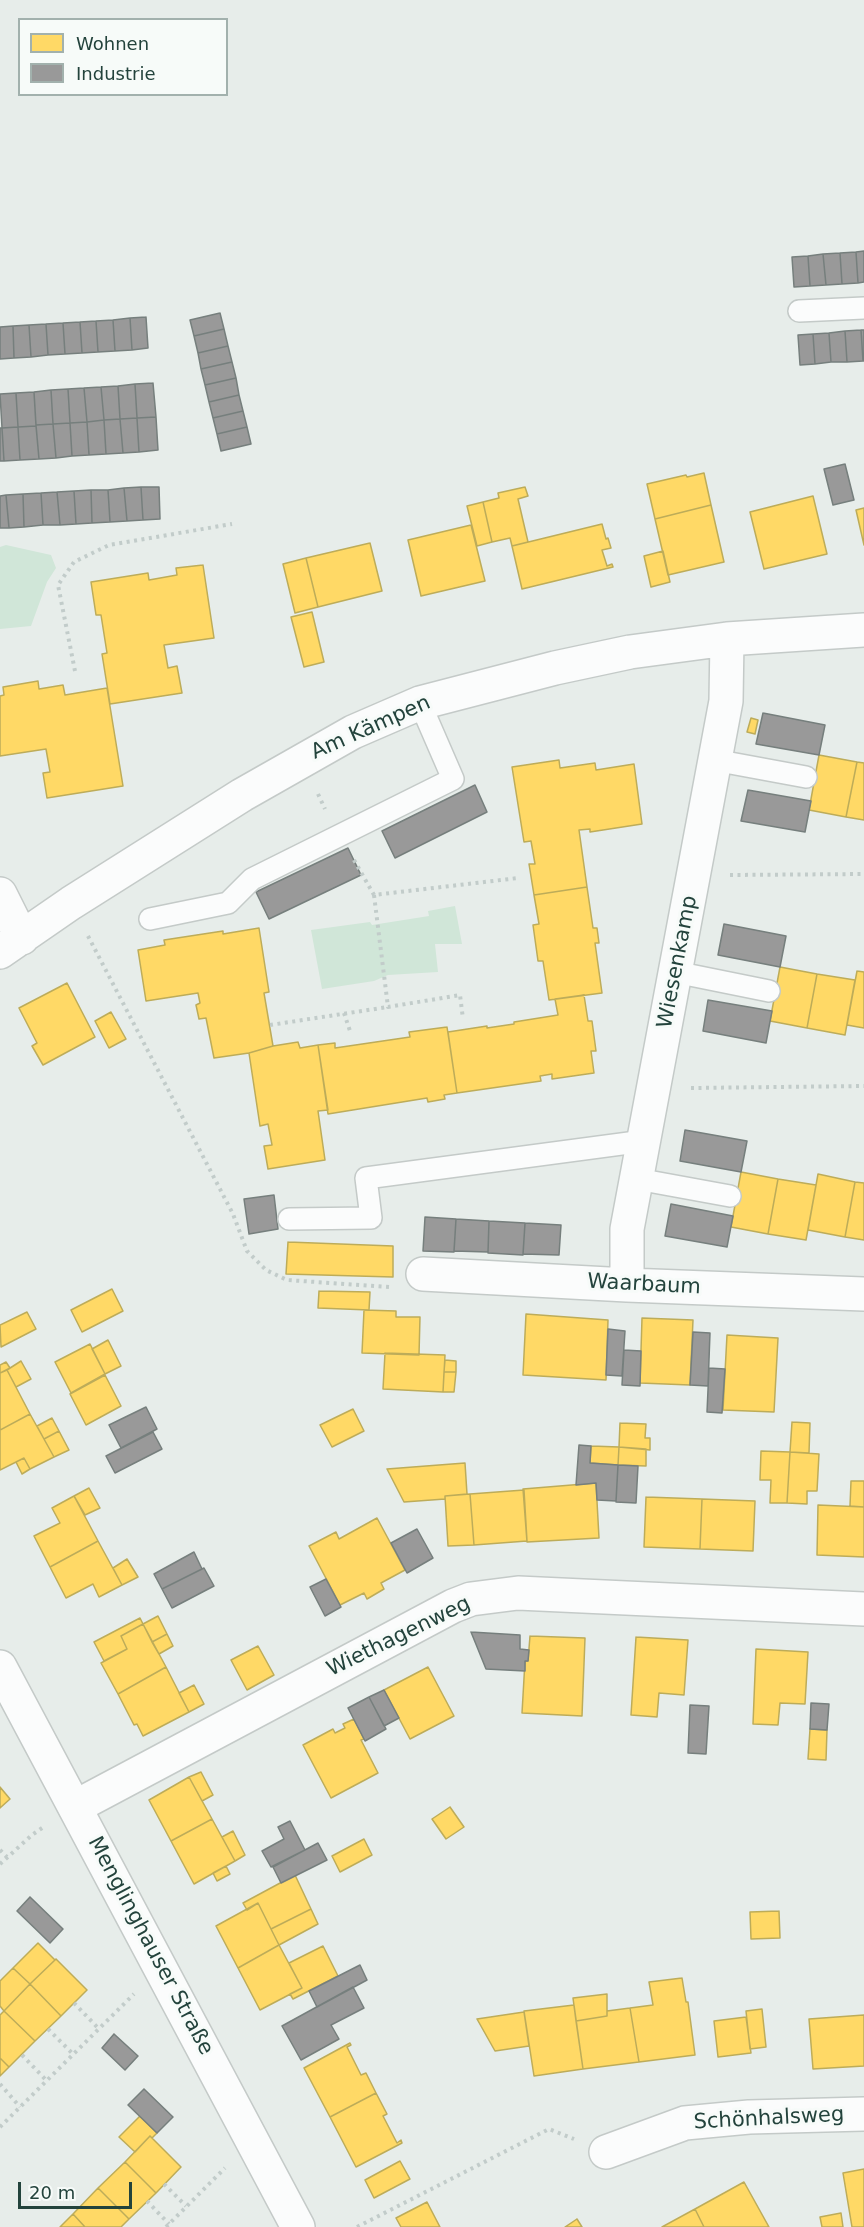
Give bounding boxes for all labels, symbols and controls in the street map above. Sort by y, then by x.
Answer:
legend [18,18,228,96]
text: Wohnen [76,33,149,54]
text: Industrie [76,63,155,84]
street label: Am Kämpen [308,691,434,765]
street label: Wiesenkamp [653,893,703,1031]
street label: Waarbaum [587,1269,701,1301]
street label: Wiethagenweg [323,1591,475,1683]
street label: Menglinghauser Straße [82,1832,218,2060]
street label: Schönhalsweg [693,2102,845,2136]
scale bar [21,2170,135,2208]
text: 20 m [29,2182,75,2203]

